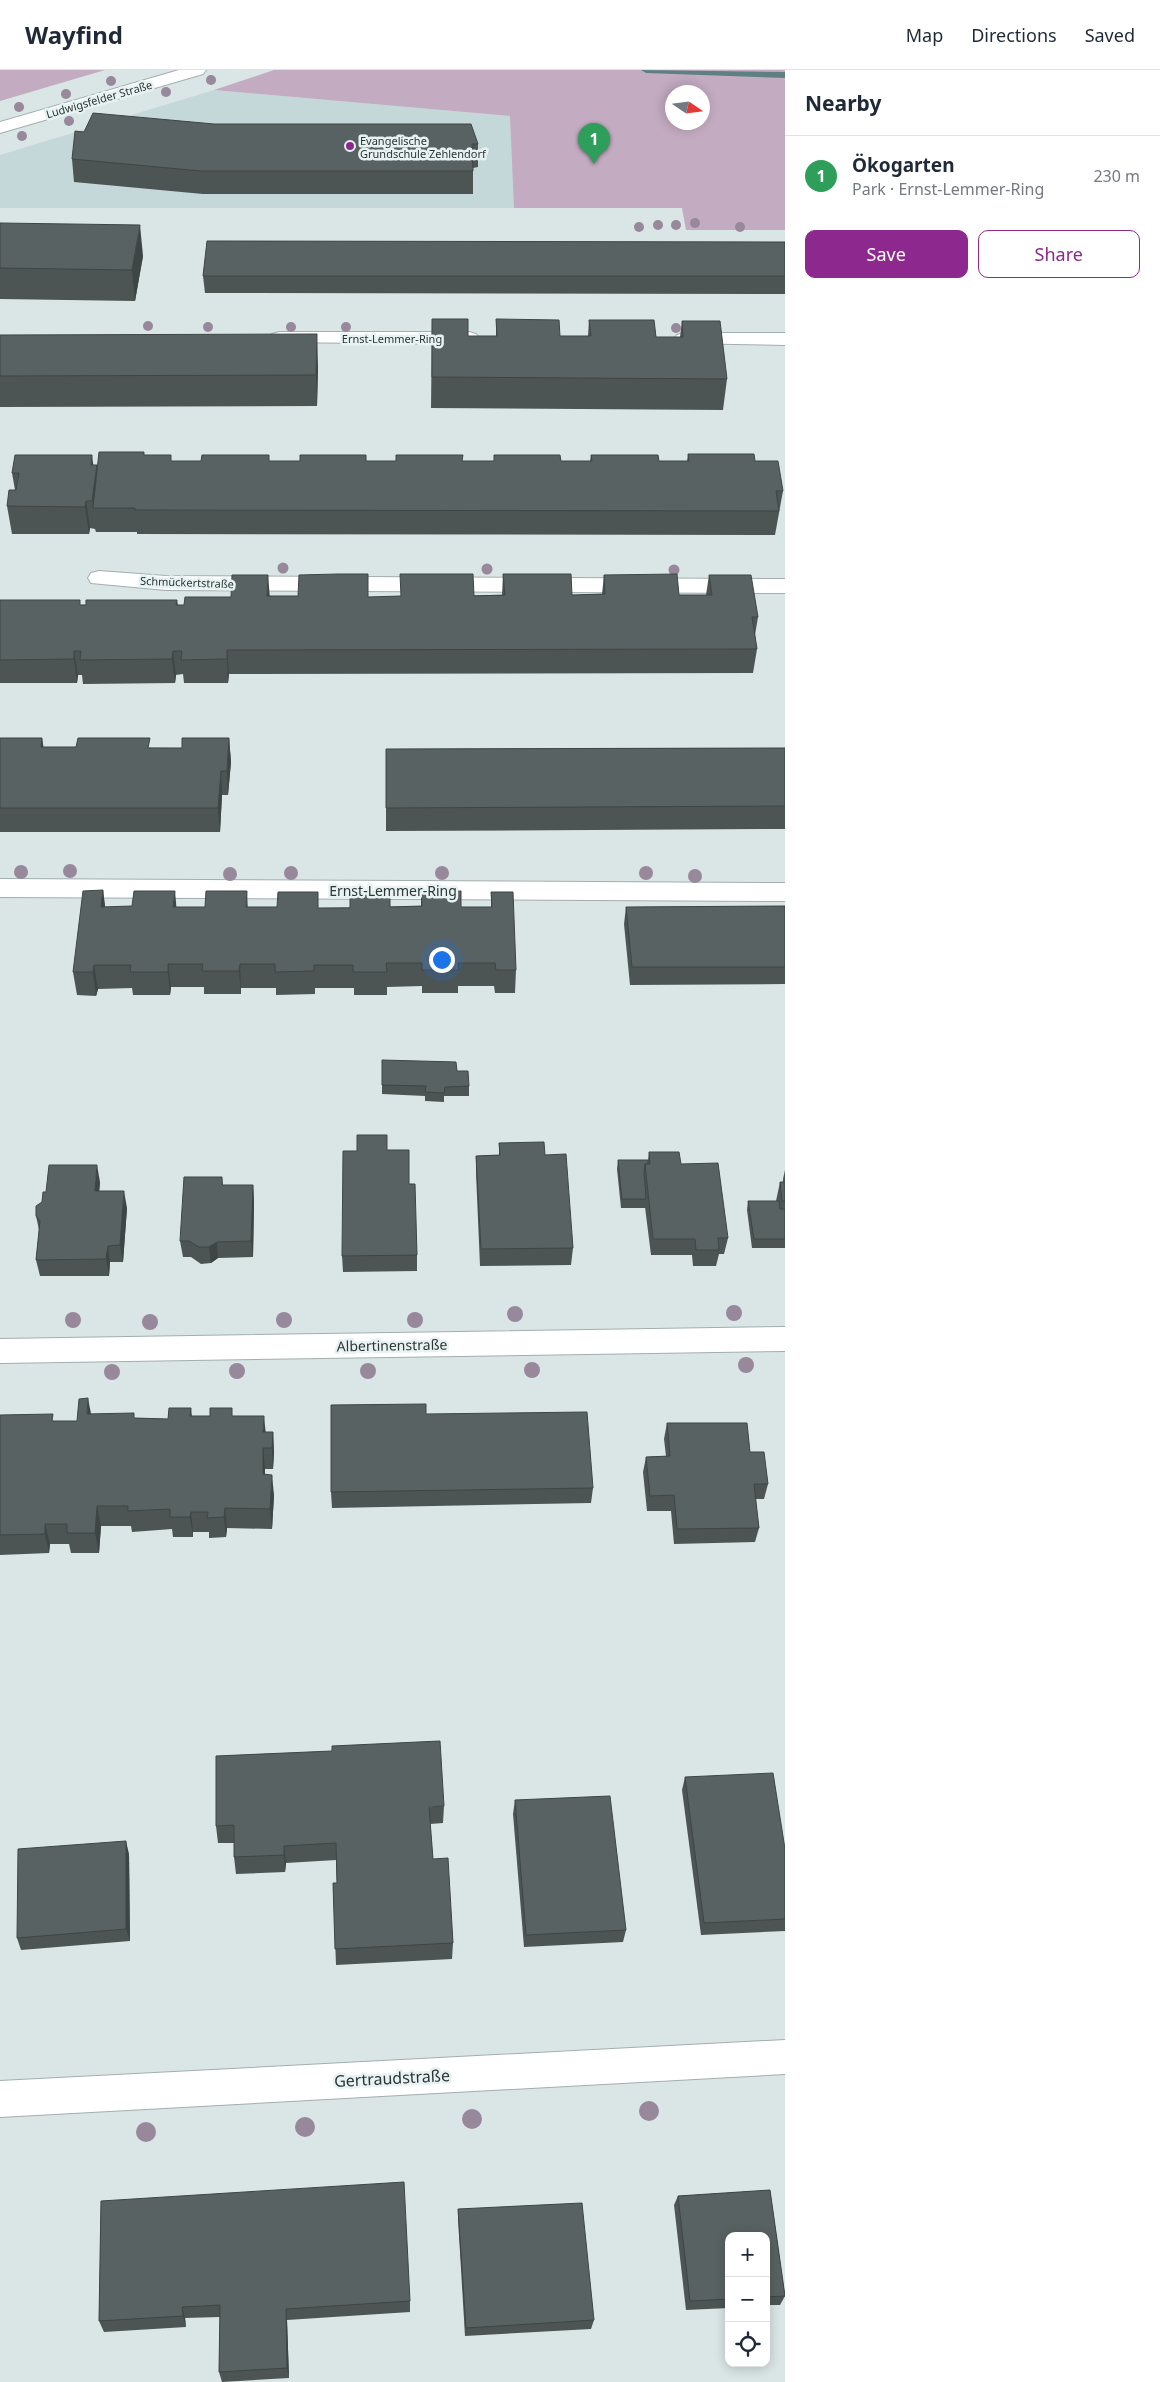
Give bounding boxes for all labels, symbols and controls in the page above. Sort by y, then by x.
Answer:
text: Wayfind [25,18,123,51]
text: Map [906,23,943,47]
text: Directions [971,23,1057,47]
text: Saved [1085,23,1135,47]
street label: Ludwigsfelder Straße [44,77,154,121]
north arrow [665,85,710,130]
text: Nearby [805,89,881,117]
pin: 1 [578,123,610,164]
place label: Evangelische Grundschule Zehlendorf [360,133,487,161]
marker: Evangelische Grundschule Zehlendorf [344,140,356,152]
text: Ökogarten [852,152,955,178]
text: 1 [816,165,826,187]
text: 230 m [1093,165,1140,187]
text: Park · Ernst-Lemmer-Ring [852,178,1044,200]
button: Save [805,230,968,278]
button: Share [978,230,1140,278]
street label: Ernst-Lemmer-Ring [342,331,442,346]
street label: Schmückertstraße [140,573,234,591]
street label: Ernst-Lemmer-Ring [329,881,457,900]
your location [429,947,455,973]
street label: Albertinenstraße [337,1335,448,1355]
street label: Gertraudstraße [334,2064,450,2092]
map controls [725,2232,770,2367]
button: + [725,2232,770,2277]
button: − [725,2277,770,2322]
button: locate [725,2322,770,2367]

